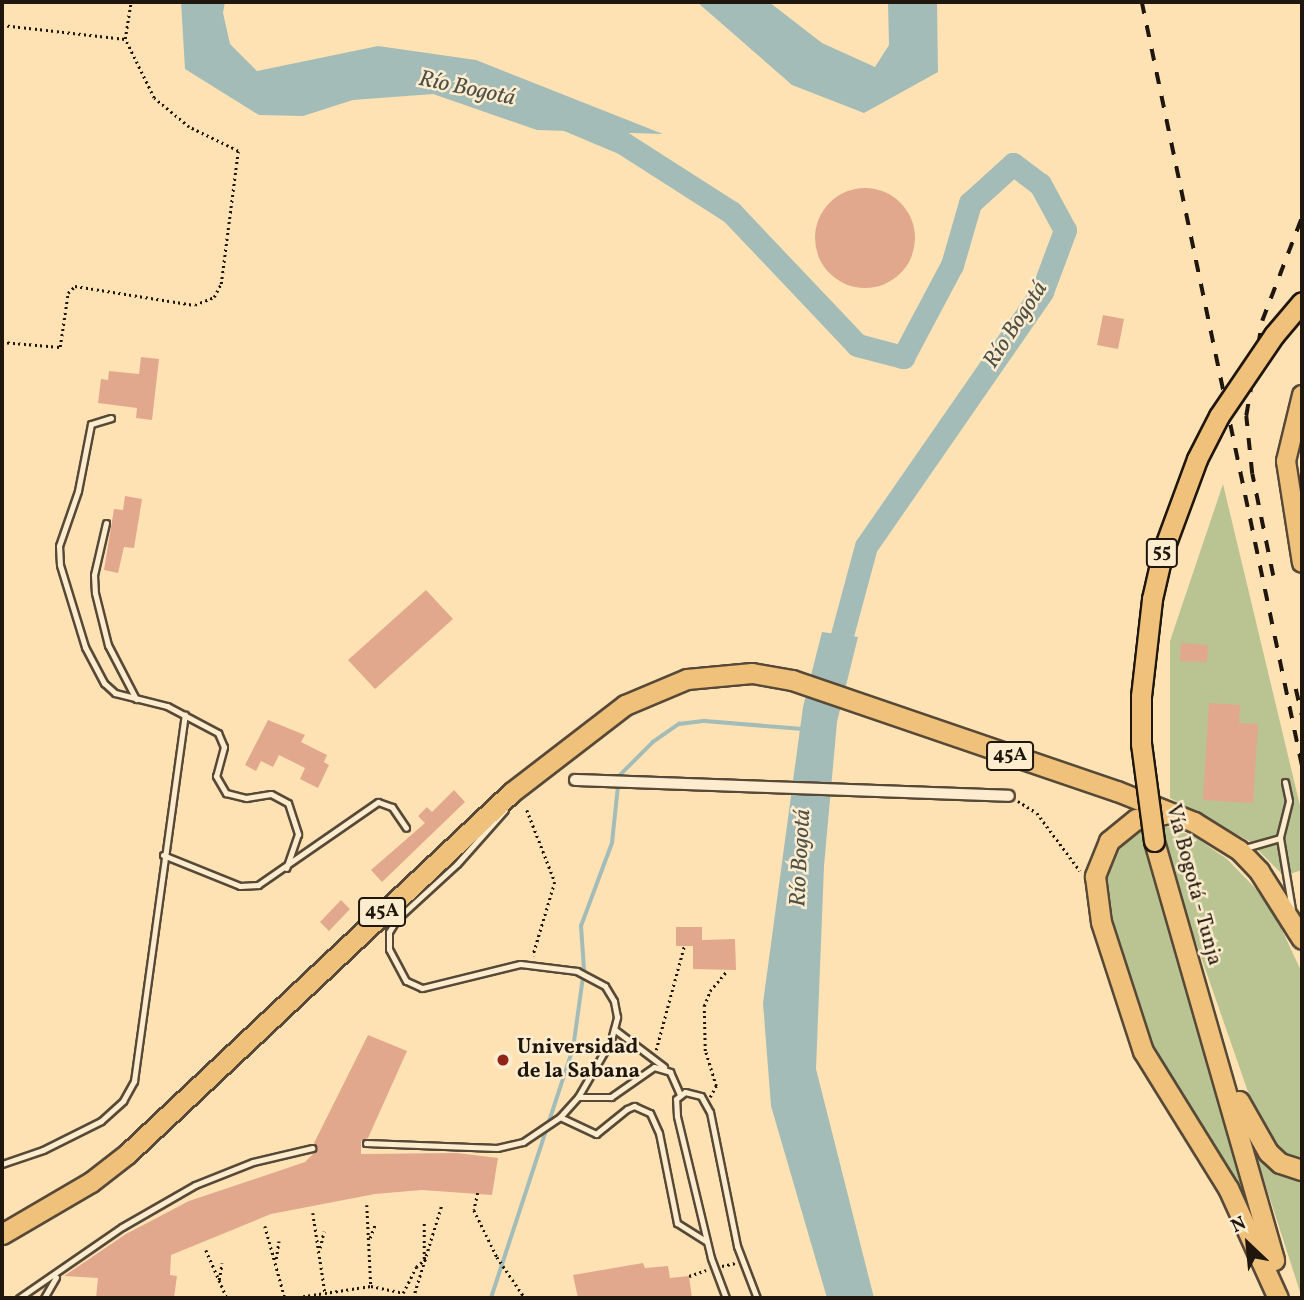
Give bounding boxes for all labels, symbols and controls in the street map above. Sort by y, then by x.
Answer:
water label: Río Bogotá [416,65,518,113]
water label: Río Bogotá [978,276,1054,374]
road number: 55 [1144,538,1180,568]
road number: 45A [986,740,1034,772]
street label: Vía Bogotá - Tunja [1159,801,1227,969]
water label: Río Bogotá [785,808,817,908]
road number: 45A [358,896,406,928]
place label: Universidad de la Sabana [517,1035,640,1085]
marker: Universidad de la Sabana [495,1052,511,1068]
north arrow [1213,1209,1283,1279]
text: N [1227,1210,1251,1240]

